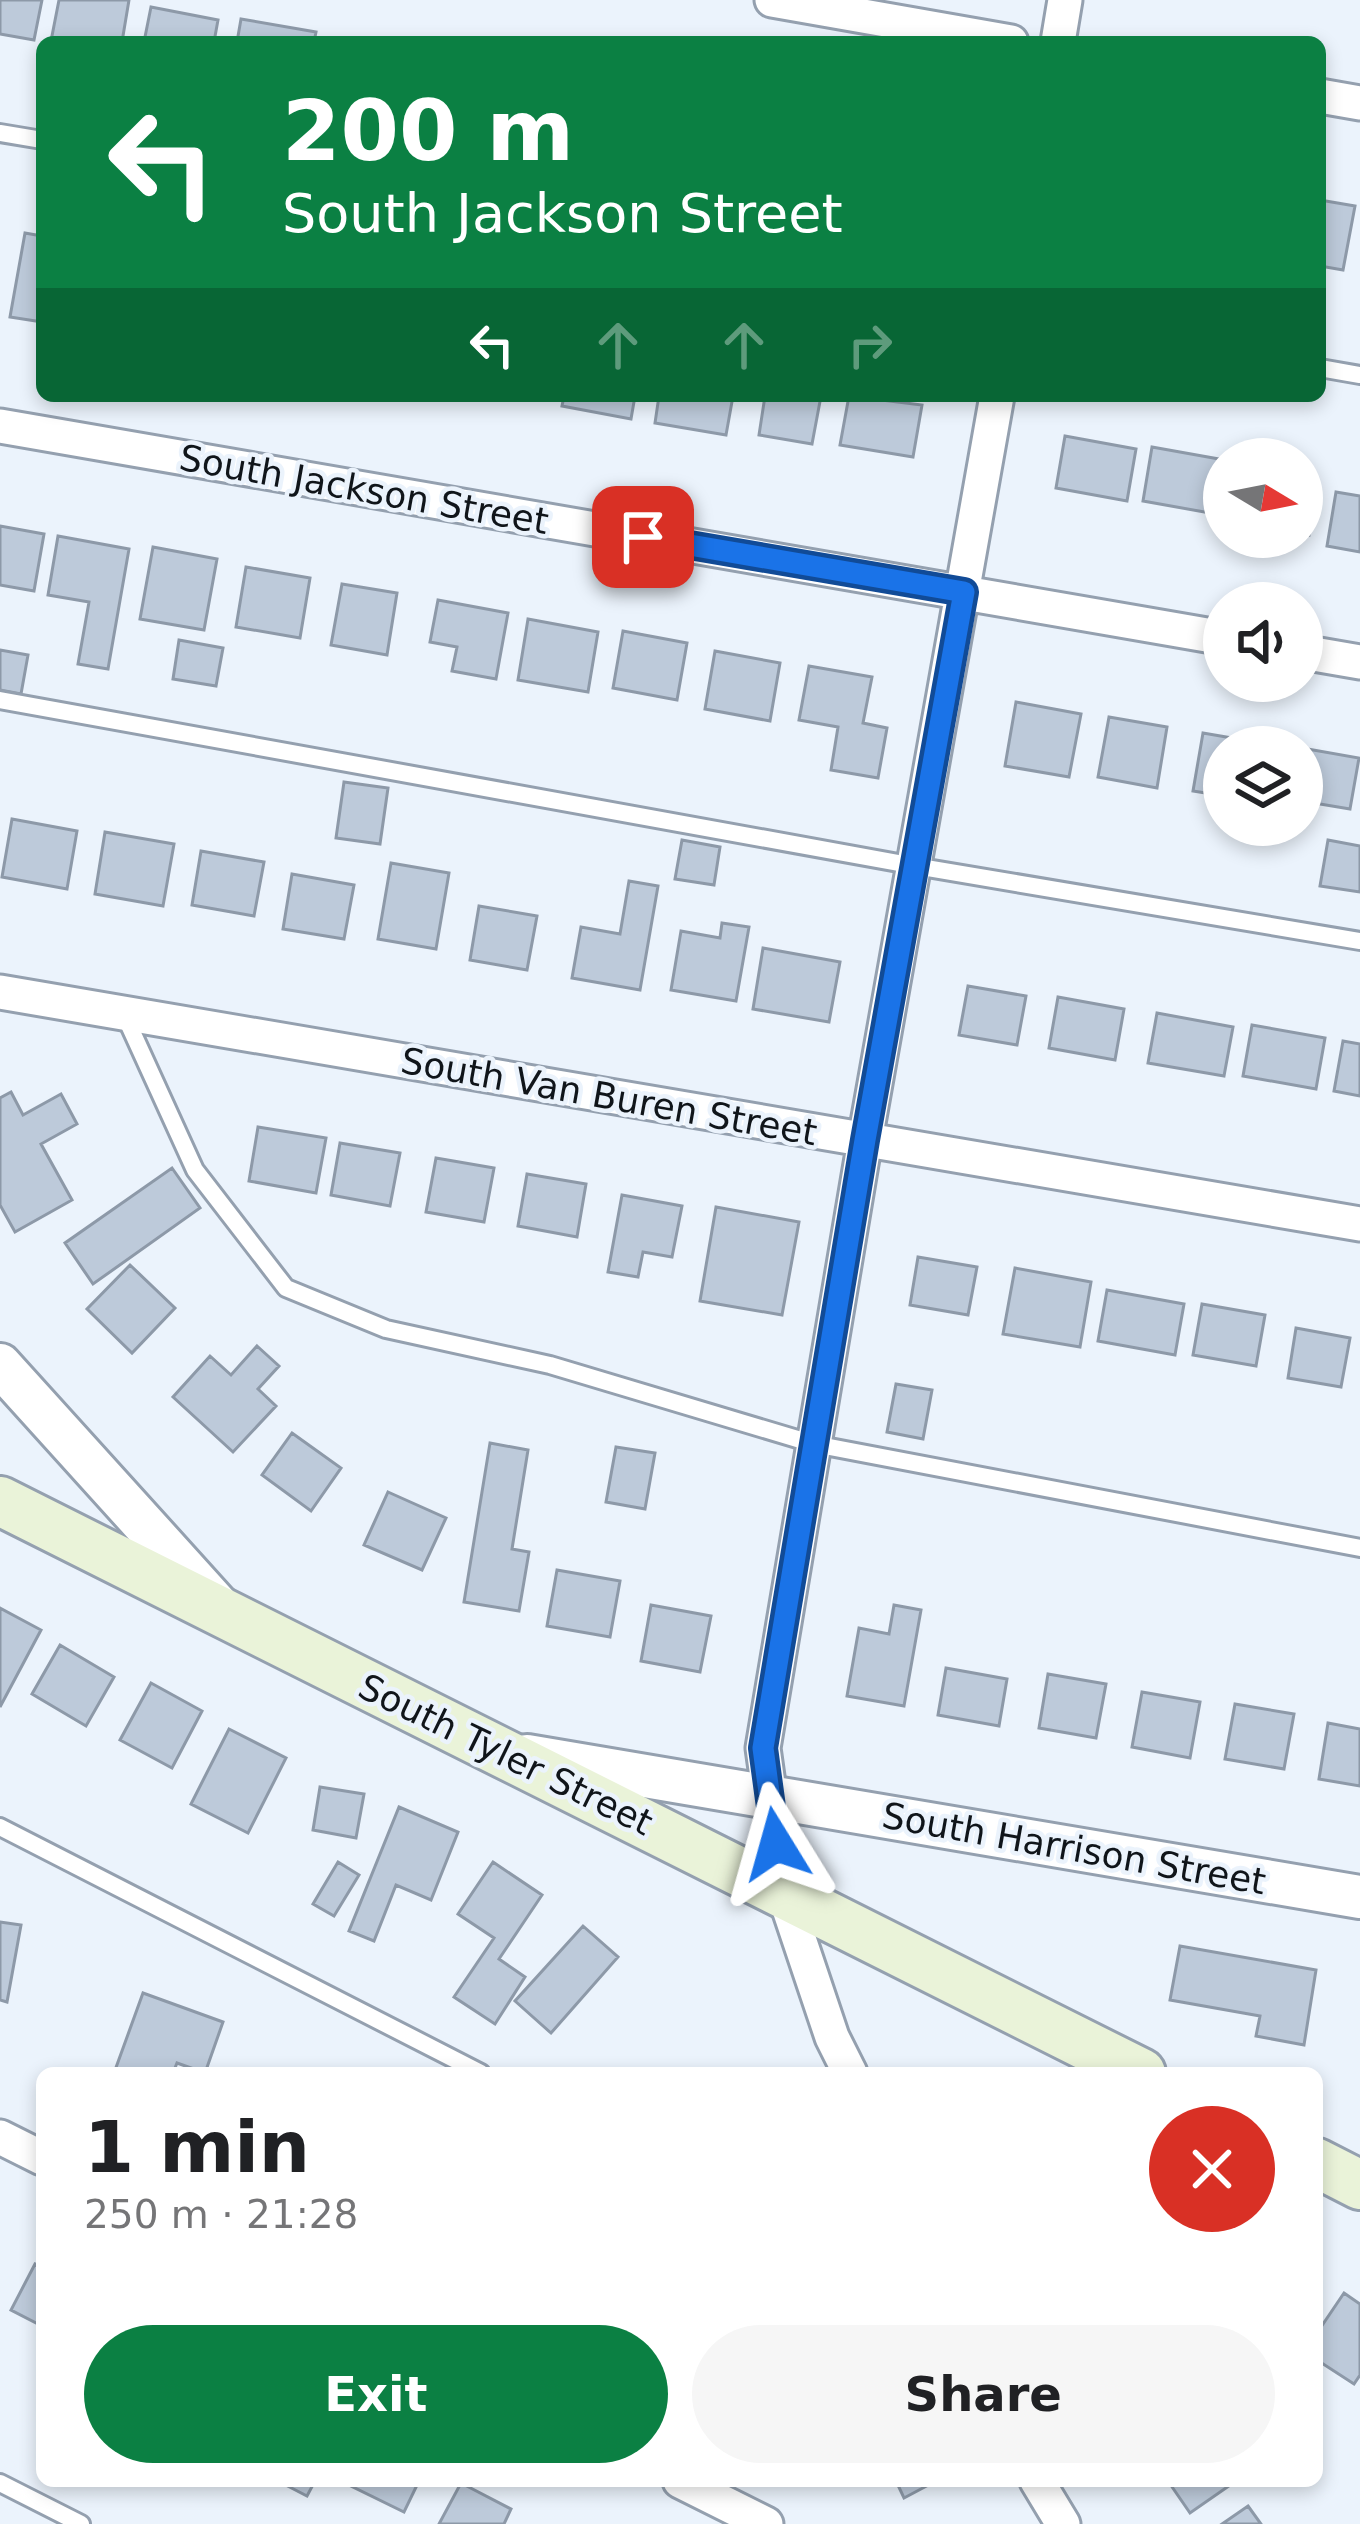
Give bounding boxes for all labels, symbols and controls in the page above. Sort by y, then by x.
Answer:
text: 200 m [282,82,574,180]
icon: left [84,84,240,240]
text: South Jackson Street [282,182,843,245]
icon: left [459,312,525,378]
icon: ahead [585,312,651,378]
icon: ahead [711,312,777,378]
icon: right [837,312,903,378]
street label: South Jackson Street [176,437,552,542]
north arrow [1203,438,1323,558]
map controls [1203,438,1323,846]
pin [592,486,694,588]
icon: arrive [610,504,676,570]
button: sound [1203,582,1323,702]
button: layers [1203,726,1323,846]
street label: South Van Buren Street [398,1040,820,1153]
street label: South Tyler Street [352,1666,659,1843]
position arrow [713,1781,839,1907]
street label: South Harrison Street [879,1795,1269,1902]
text: 1 min [84,2105,310,2189]
button: close [1149,2106,1275,2232]
text: 250 m · 21:28 [84,2192,358,2237]
button: Exit [84,2325,668,2463]
button: Share [692,2325,1275,2463]

